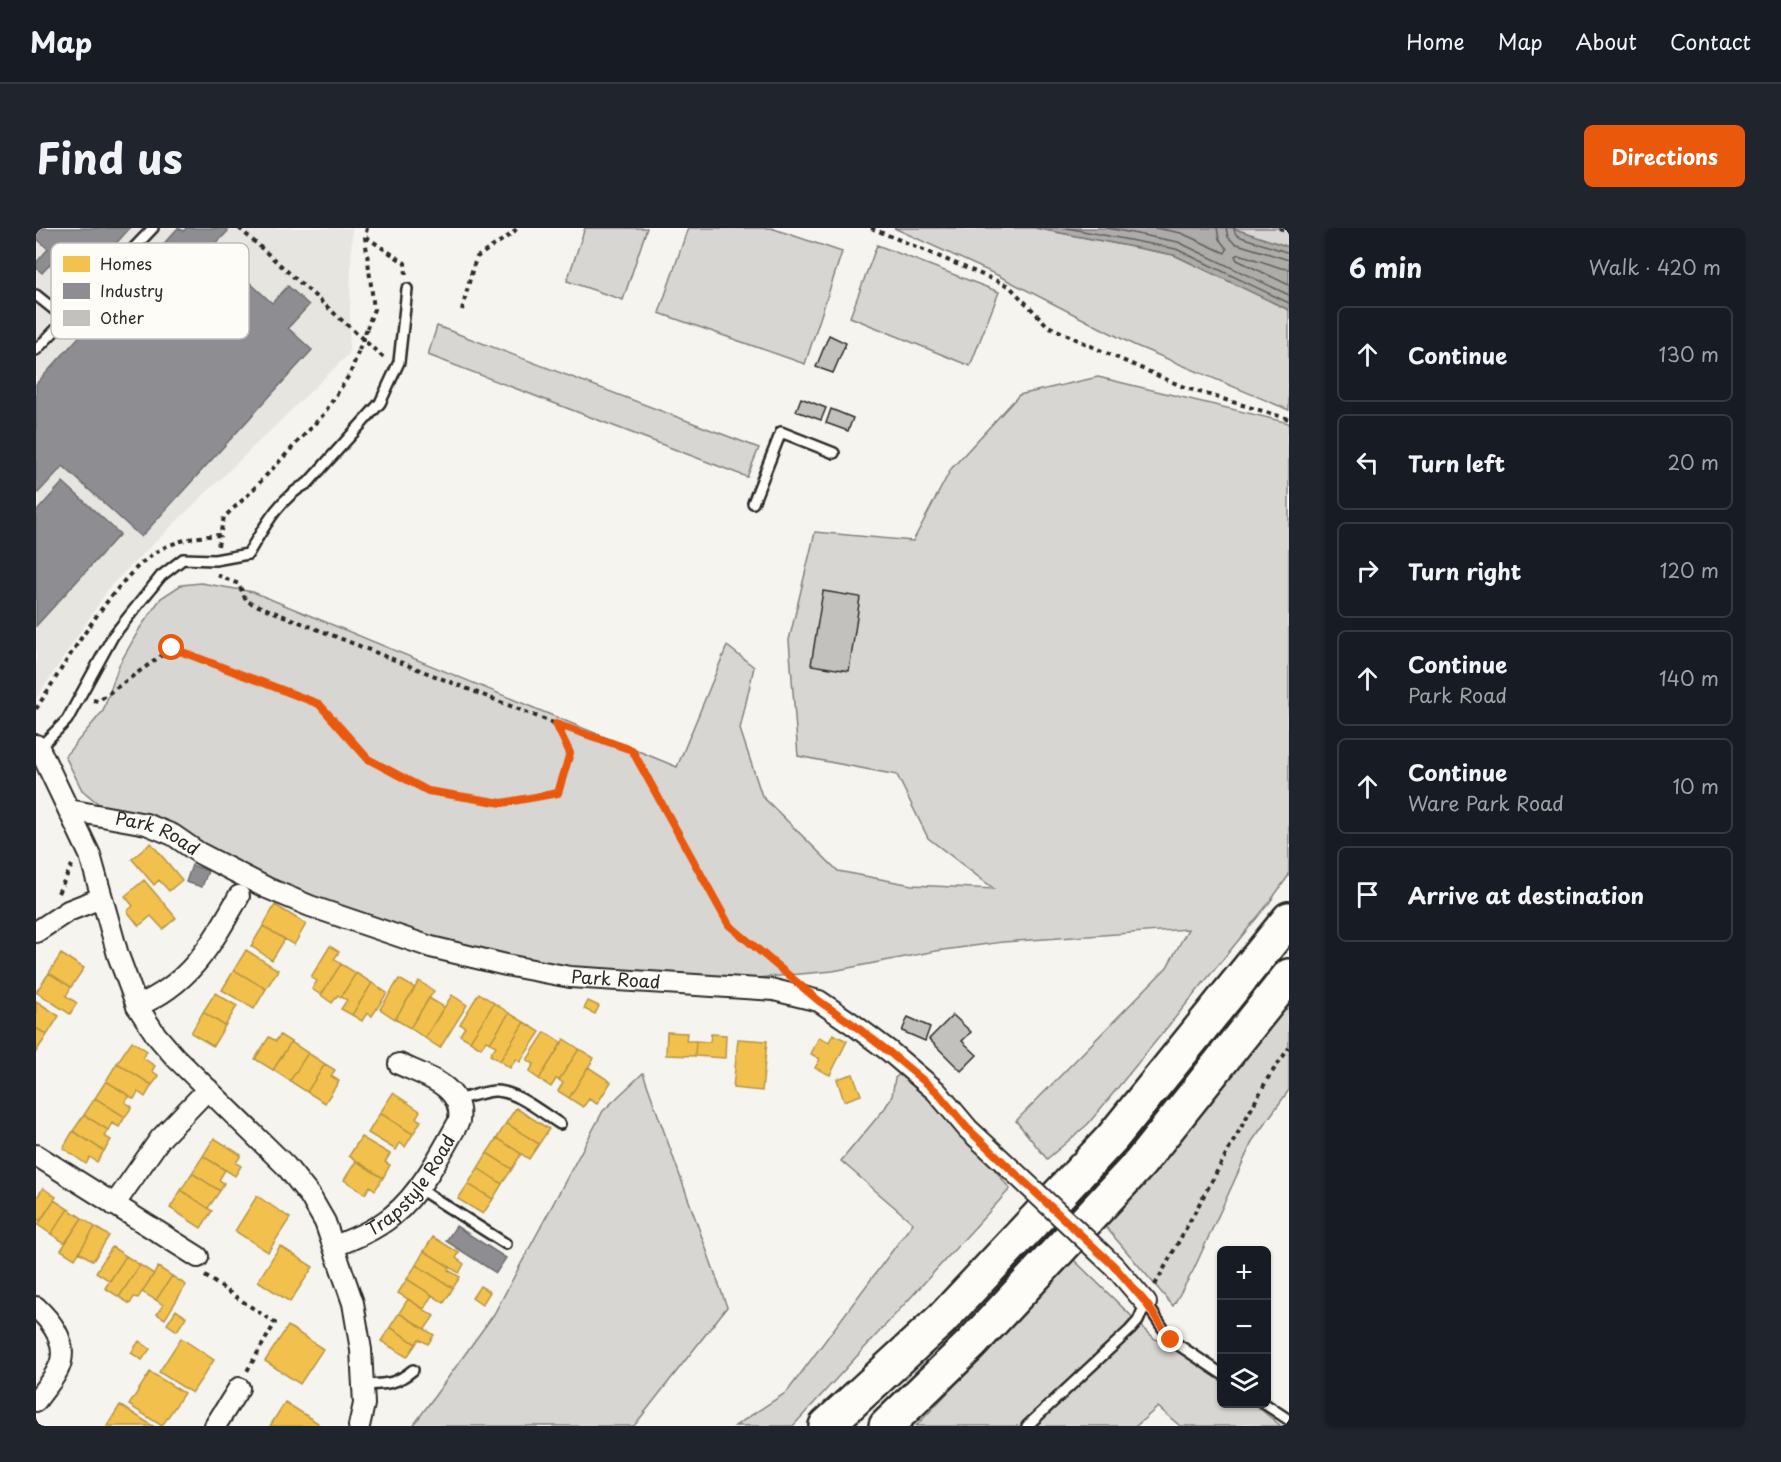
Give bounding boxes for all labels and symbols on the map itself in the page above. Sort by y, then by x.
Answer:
legend [51,243,249,339]
text: Homes [100,251,152,275]
text: Industry [100,278,163,302]
text: Other [100,305,144,329]
route start [158,634,184,660]
street label: Park Road [113,804,206,862]
street label: Park Road [570,962,661,995]
street label: Trapstyle Road [361,1129,461,1242]
route end [1157,1326,1183,1352]

